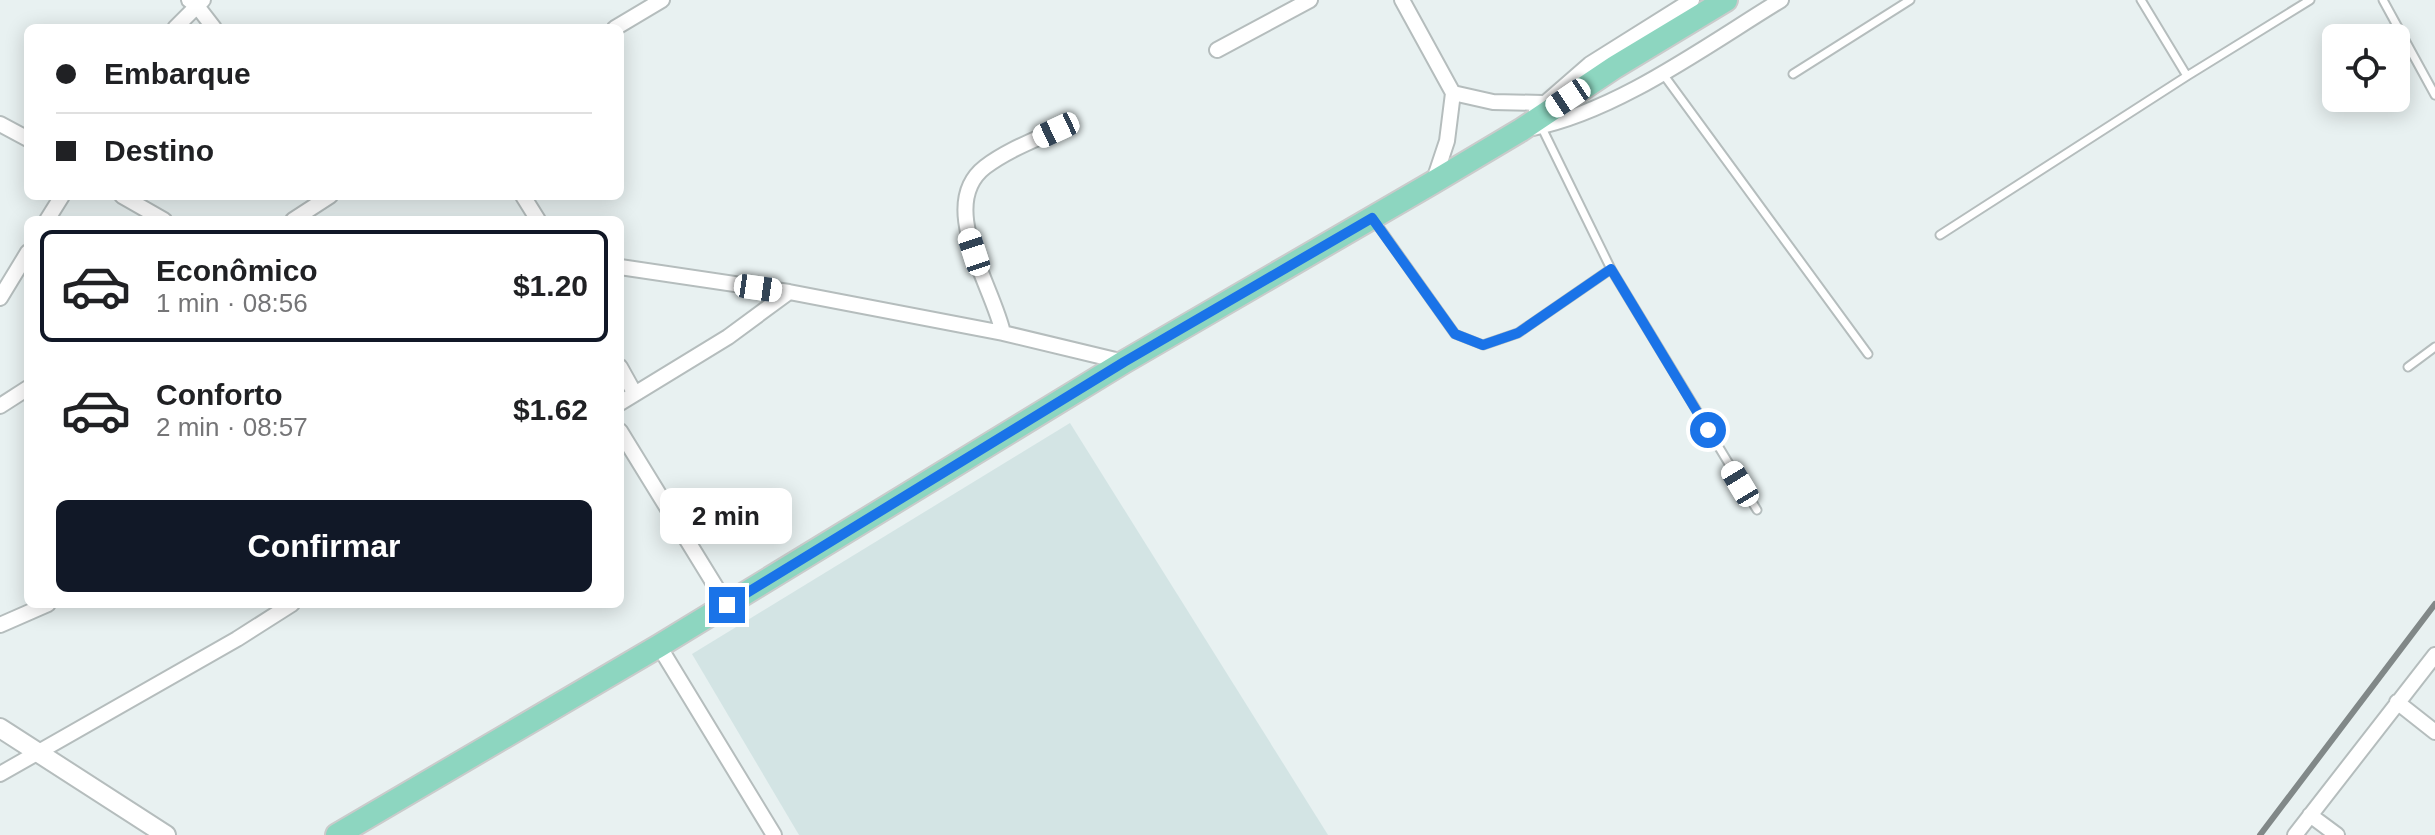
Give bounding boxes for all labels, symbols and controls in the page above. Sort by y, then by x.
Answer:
map controls [2322,24,2410,112]
button: locate [2322,24,2410,112]
text: Embarque [104,57,251,90]
car [1541,75,1595,121]
car [1029,109,1083,151]
text: Destino [104,134,214,167]
car [955,225,993,279]
icon: car [60,250,132,322]
text: Econômico [156,254,318,287]
text: $1.20 [513,269,588,302]
car [733,273,783,303]
text: 1 min · 08:56 [156,288,308,318]
icon: car [60,374,132,446]
text: Conforto [156,378,283,411]
text: $1.62 [513,393,588,426]
text: 2 min · 08:57 [156,412,308,442]
route start [1690,412,1726,448]
car [1717,457,1763,511]
callout: 2 min [661,489,793,545]
button: Confirmar [56,500,592,592]
text: 2 min [692,501,760,531]
route end [709,587,745,623]

